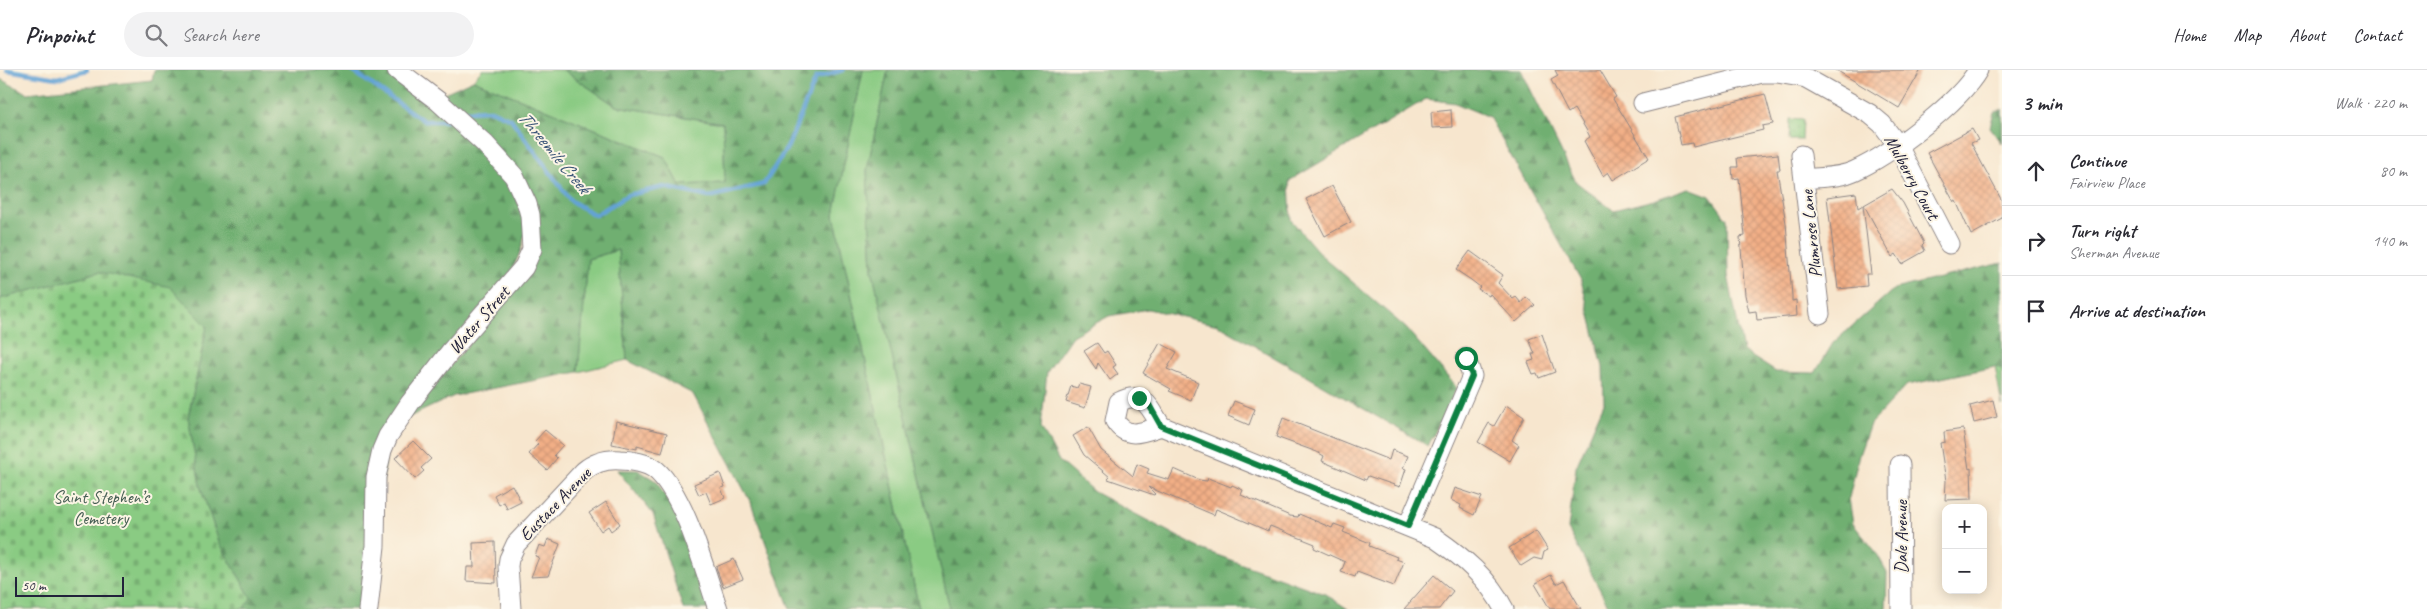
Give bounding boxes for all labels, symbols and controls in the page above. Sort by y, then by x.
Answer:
search box [124,12,474,57]
text: Pinpoint [25,20,94,50]
icon: search [142,21,170,49]
text: Search here [182,23,259,47]
text: Home [2173,24,2206,46]
text: Map [2234,24,2261,46]
text: About [2289,24,2325,46]
text: Contact [2353,24,2402,46]
text: 3 min [2022,90,2062,116]
text: Walk · 220 m [2335,93,2407,113]
water label: Threemile Creek [513,106,598,201]
street label: Mulberry Court [1880,131,1945,225]
text: Continue [2069,149,2126,173]
icon: ahead [2022,157,2050,185]
text: 80 m [2380,161,2407,181]
text: Fairview Place [2069,173,2145,193]
street label: Plumrose Lane [1795,188,1827,279]
text: Turn right [2069,219,2136,243]
icon: right [2022,227,2050,255]
text: 140 m [2373,231,2407,251]
text: Sherman Avenue [2069,243,2159,263]
street label: Water Street [444,280,516,358]
icon: arrive [2022,297,2050,325]
text: Arrive at destination [2069,299,2205,323]
route start [1455,347,1478,370]
route end [1128,387,1151,410]
street label: Eustace Avenue [515,462,596,545]
park label: Saint Stephen’s Cemetery [53,486,151,529]
street label: Dale Avenue [1890,499,1912,573]
map controls [1942,504,1987,594]
button: + [1942,504,1987,549]
button: − [1942,549,1987,594]
scale bar [15,574,124,597]
text: 50 m [22,577,46,594]

